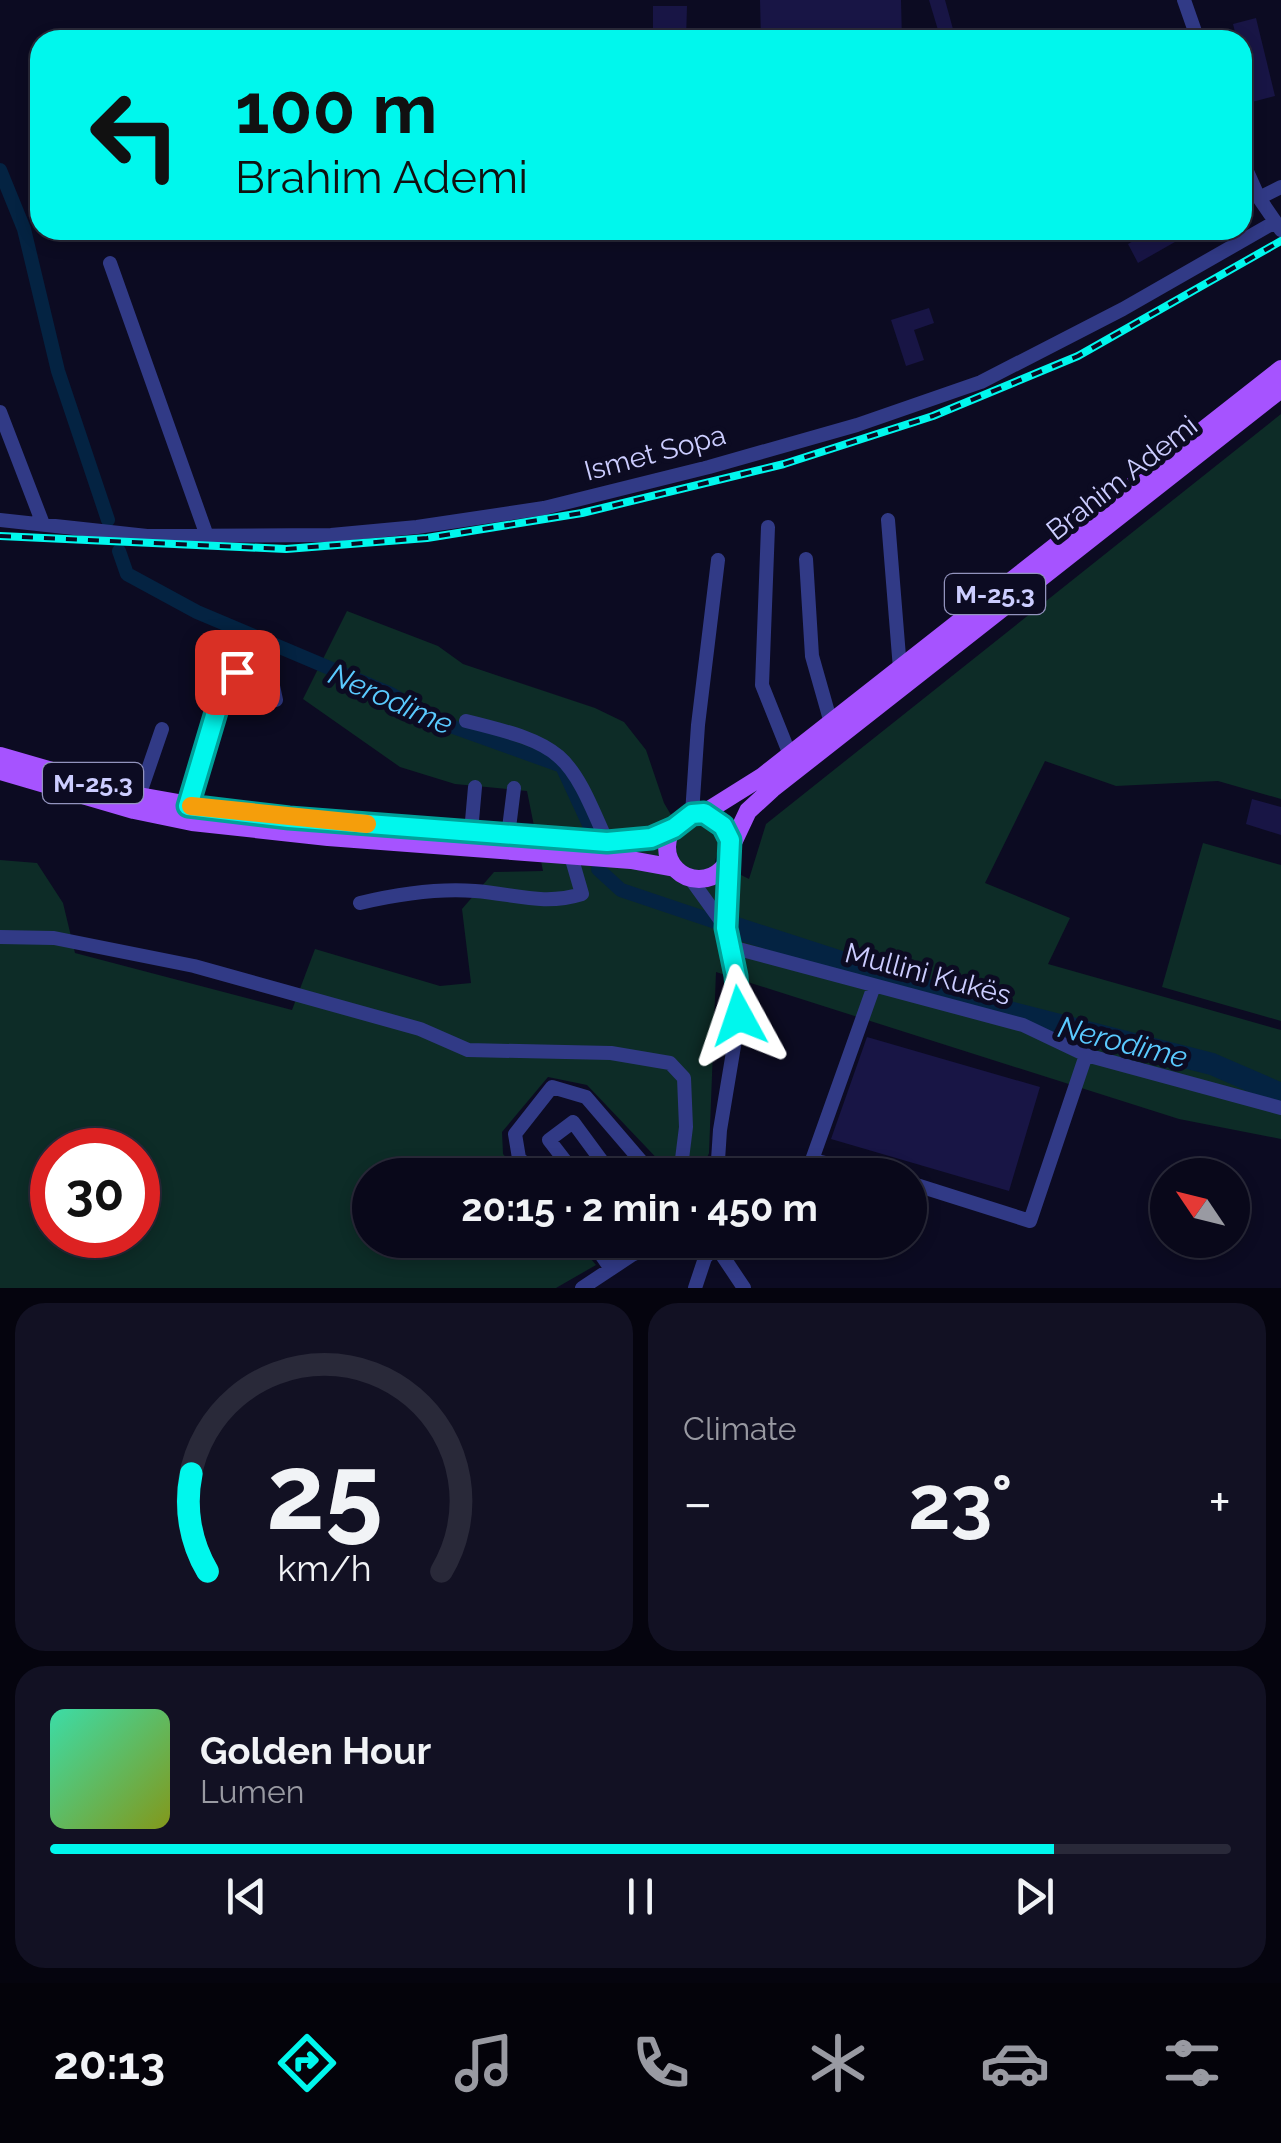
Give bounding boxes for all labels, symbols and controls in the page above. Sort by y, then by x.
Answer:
text: 100 m [235,67,438,149]
icon: left [70,70,200,200]
text: Brahim Ademi [235,151,528,204]
street label: Brahim Ademi [1040,409,1204,547]
street label: Ismet Sopa [581,418,729,488]
road number: M-25.3 [945,574,1045,614]
pin [195,630,280,715]
icon: arrive [210,645,265,700]
water label: Nerodime [324,656,458,742]
road number: M-25.3 [43,763,143,803]
street label: Mullini Kukës [841,936,1015,1012]
position arrow [687,964,791,1068]
water label: Nerodime [1055,1009,1191,1075]
speed limit sign: 30 [30,1128,160,1258]
north arrow [1150,1158,1250,1258]
map controls [1150,1158,1250,1258]
text: 20:15 · 2 min · 450 m [461,1185,818,1230]
text: Climate [683,1410,797,1447]
text: 25 [266,1431,382,1553]
text: 23° [908,1458,1013,1547]
text: − [683,1470,713,1535]
text: + [1208,1470,1231,1535]
text: km/h [277,1547,371,1589]
text: Golden Hour [200,1728,431,1773]
text: Lumen [200,1773,304,1810]
icon: previous [219,1869,274,1924]
icon: pause [613,1869,668,1924]
icon: next [1007,1869,1062,1924]
icon: directions [272,2028,342,2098]
icon: music [449,2028,519,2098]
icon: phone [626,2028,696,2098]
icon: climate [803,2028,873,2098]
icon: car [980,2028,1050,2098]
icon: filters [1157,2028,1227,2098]
text: 20:13 [54,2037,165,2090]

